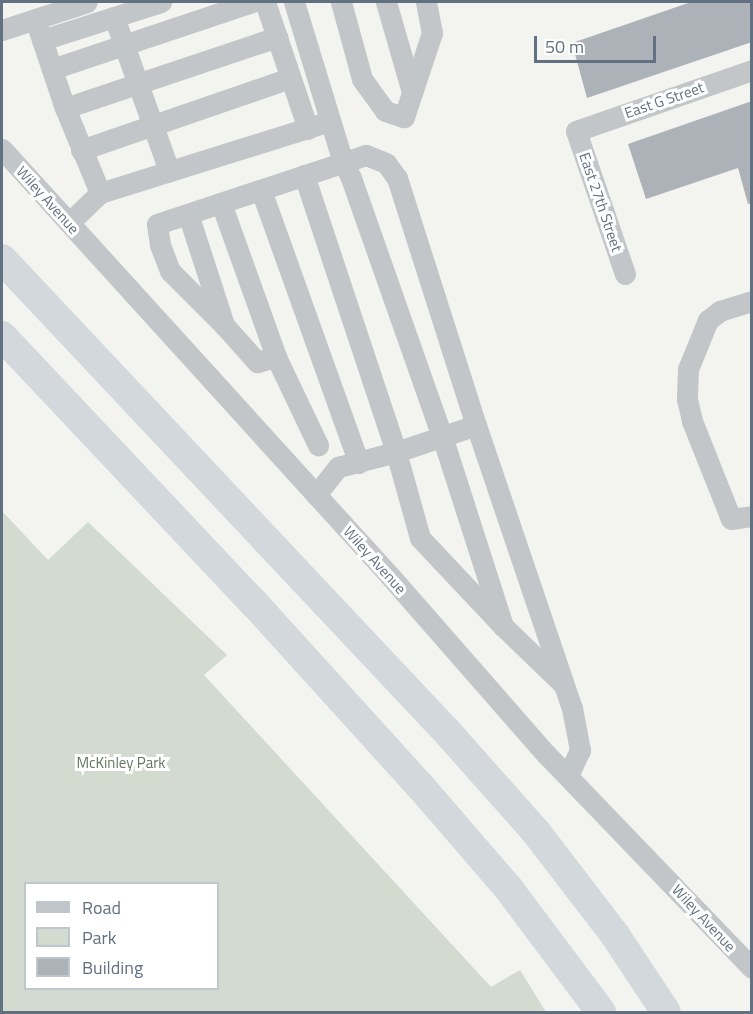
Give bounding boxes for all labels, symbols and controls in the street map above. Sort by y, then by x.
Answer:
scale bar [537,24,658,62]
text: 50 m [545,33,584,60]
street label: East G Street [622,78,706,122]
street label: East 27th Street [576,150,626,254]
street label: Wiley Avenue [13,162,83,238]
street label: Wiley Avenue [340,522,410,598]
park label: McKinley Park [76,754,166,772]
street label: Wiley Avenue [668,881,740,955]
legend [24,882,219,990]
text: Road [82,894,121,921]
text: Park [82,924,116,951]
text: Building [82,954,143,981]

